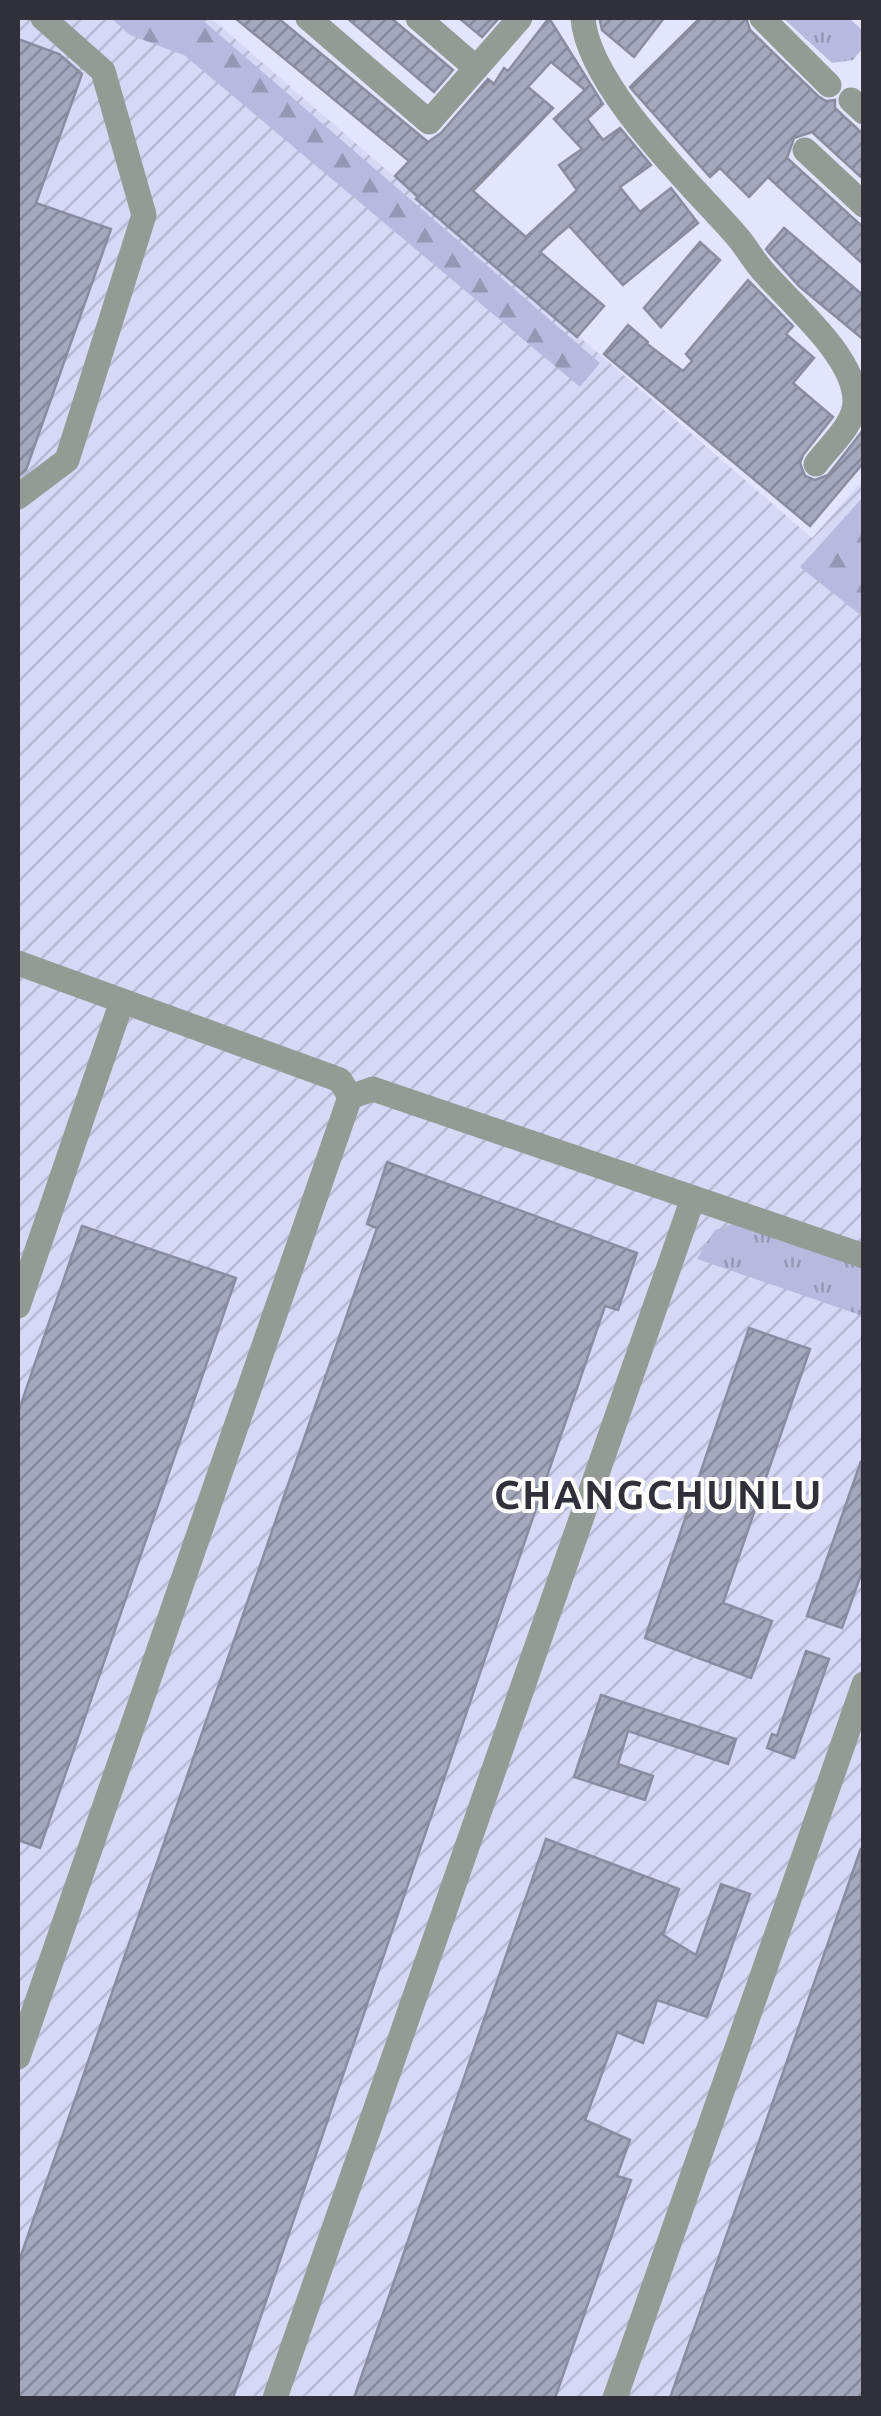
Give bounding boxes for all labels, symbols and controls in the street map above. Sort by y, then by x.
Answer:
district label: CHANGCHUNLU [494,1472,824,1517]

